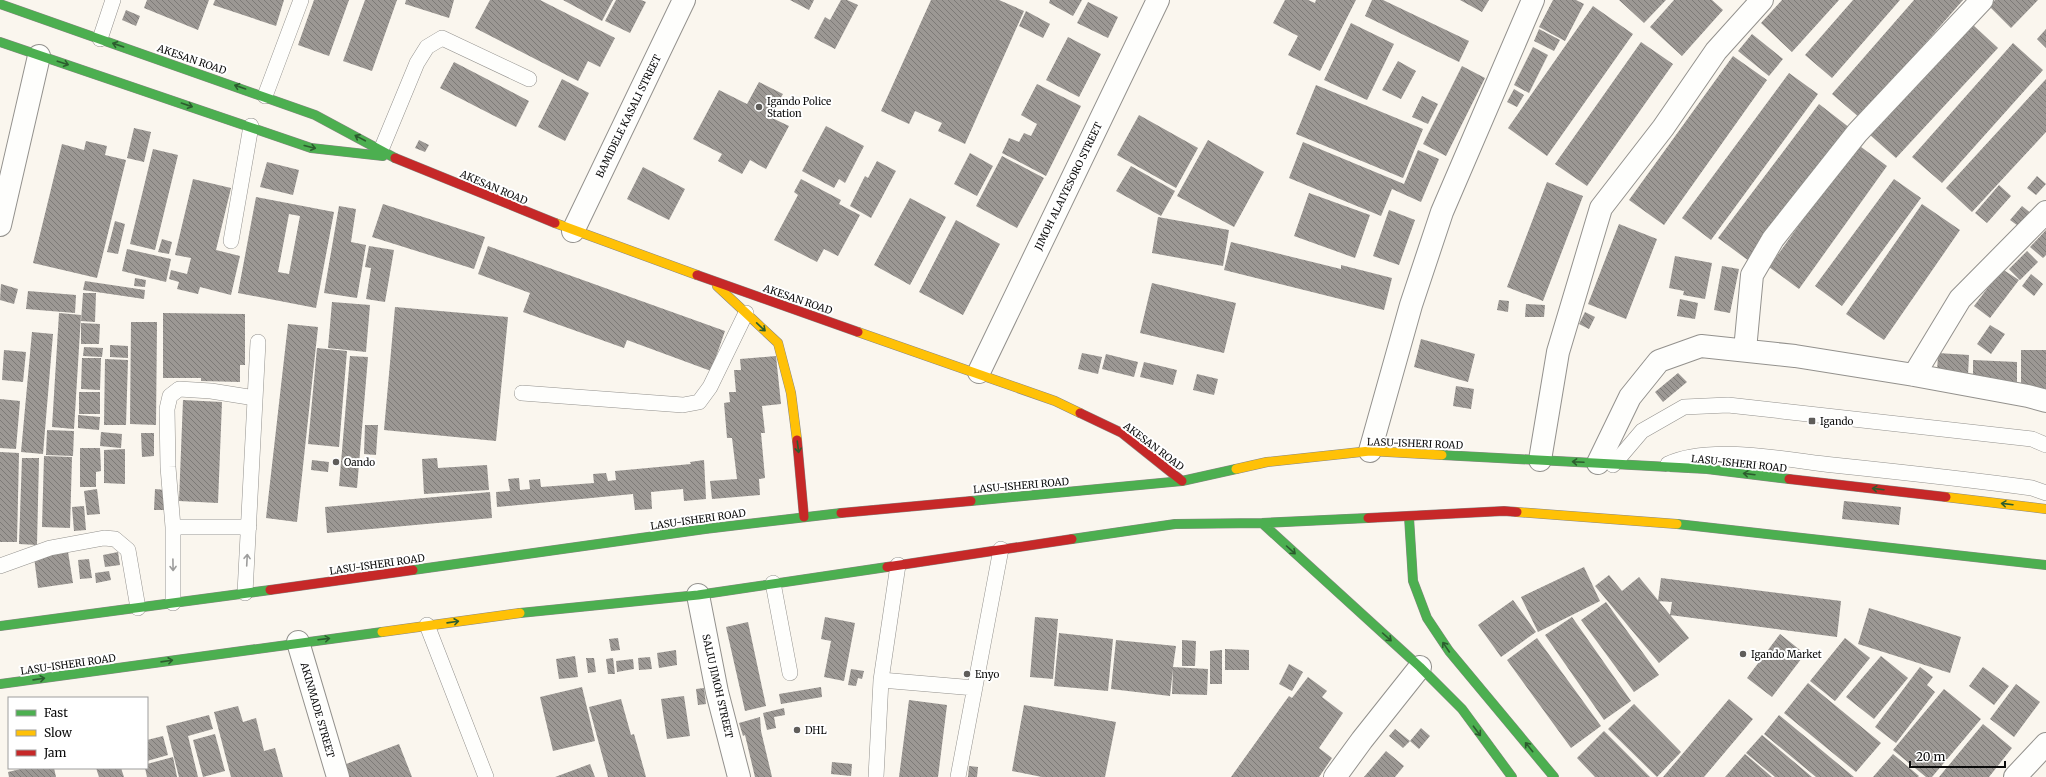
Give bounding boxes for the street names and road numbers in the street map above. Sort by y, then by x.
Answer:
street label: AKESAN ROAD [155,41,229,78]
street label: BAMIDELE KASALI STREET [593,53,664,180]
street label: JIMOH ALAIYESORO STREET [1031,120,1105,253]
street label: AKESAN ROAD [457,167,530,208]
street label: AKESAN ROAD [761,281,835,318]
street label: AKESAN ROAD [1120,419,1187,474]
street label: LASU-ISHERI ROAD [1367,435,1464,452]
street label: LASU-ISHERI ROAD [1690,452,1788,475]
street label: LASU-ISHERI ROAD [973,475,1070,496]
street label: LASU-ISHERI ROAD [650,506,747,533]
street label: LASU-ISHERI ROAD [329,551,426,578]
street label: SALIU JIMOH STREET [699,633,736,739]
street label: LASU-ISHERI ROAD [20,651,117,678]
street label: AKINMADE STREET [297,660,337,759]

